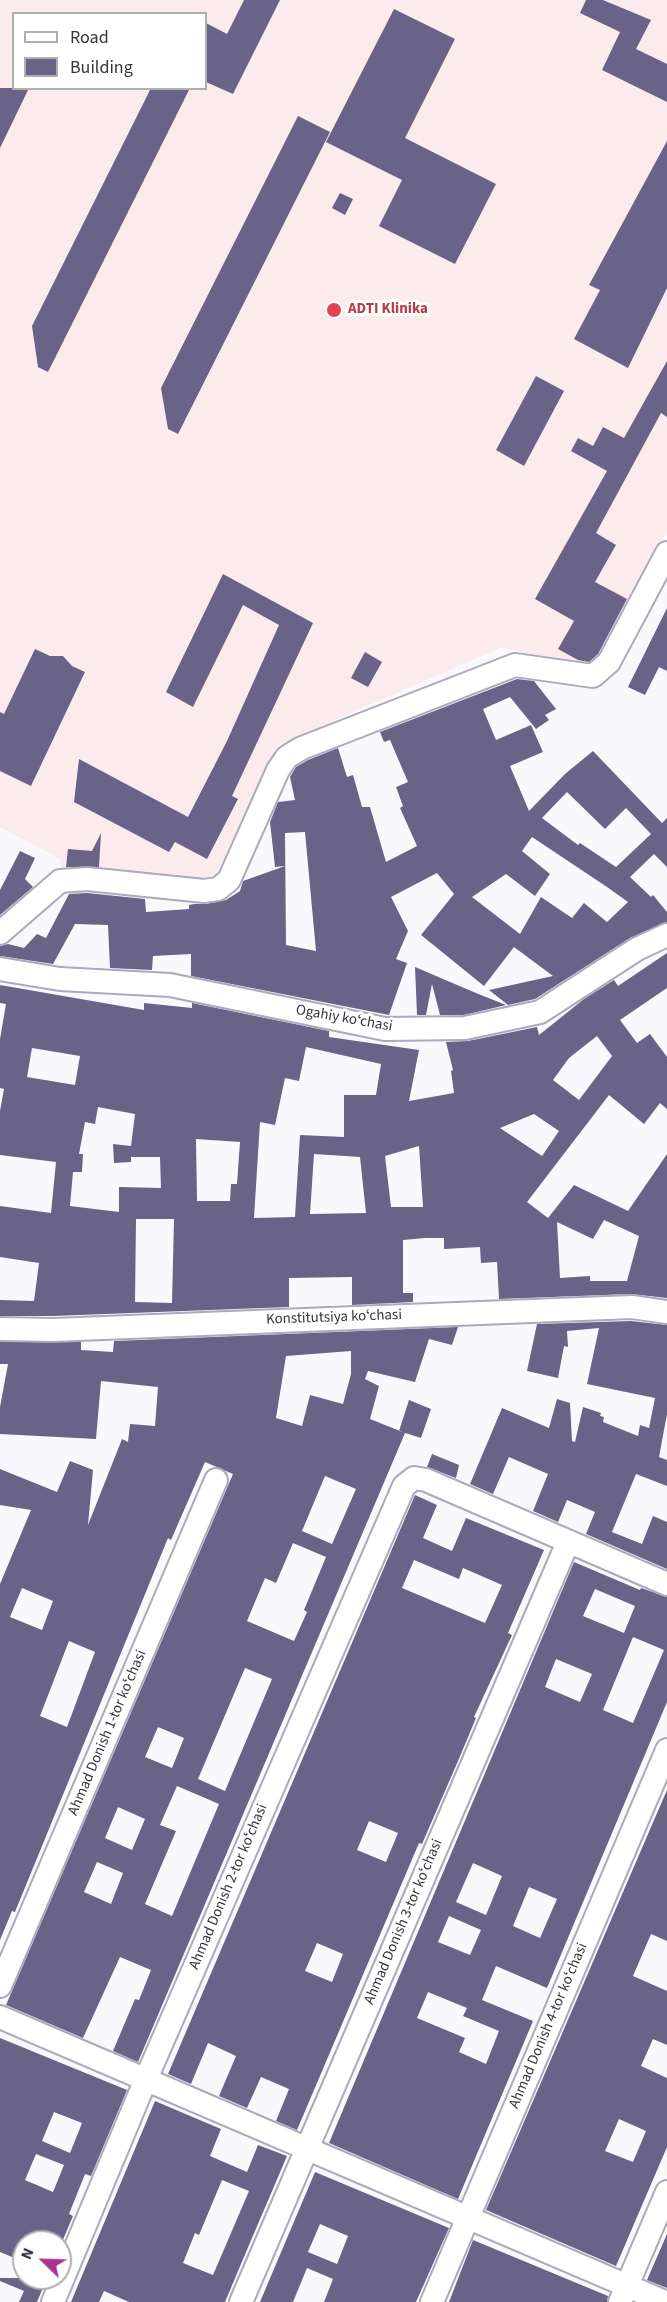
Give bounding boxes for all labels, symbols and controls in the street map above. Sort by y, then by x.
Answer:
legend [12,12,207,90]
text: Road [70,25,109,50]
text: Building [70,55,133,80]
marker: ADTI Klinika [325,301,343,319]
place label: ADTI Klinika [348,301,428,319]
street label: Ogahiy koʻchasi [294,1002,394,1036]
street label: Konstitutsiya koʻchasi [266,1307,402,1329]
street label: Ahmad Donish 1-tor koʻchasi [65,1647,151,1819]
street label: Ahmad Donish 2-tor koʻchasi [186,1801,272,1973]
street label: Ahmad Donish 3-tor koʻchasi [361,1836,447,2008]
street label: Ahmad Donish 4-tor koʻchasi [506,1940,592,2112]
north arrow [12,2230,72,2290]
text: N [15,2245,39,2263]

